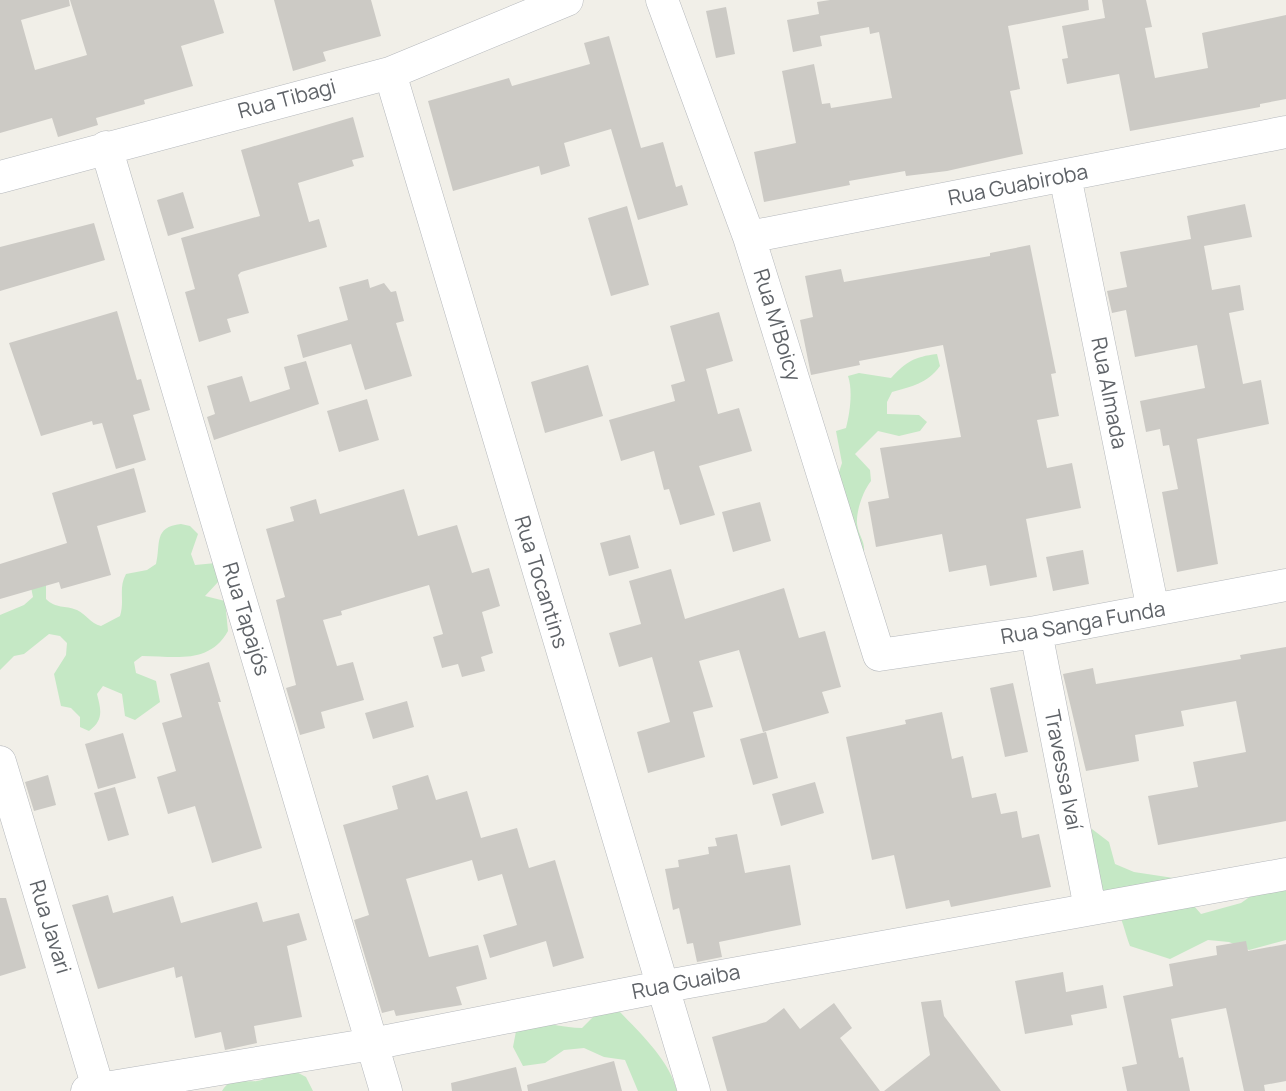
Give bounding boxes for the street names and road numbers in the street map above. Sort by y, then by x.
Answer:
street label: Rua Tibagi [235,72,339,125]
street label: Rua Guabiroba [946,157,1090,211]
street label: Rua M'Boicy [748,265,808,384]
street label: Rua Almada [1085,334,1135,451]
street label: Rua Tocantins [508,512,575,651]
street label: Rua Tapajós [216,559,277,679]
street label: Rua Sanga Funda [998,594,1167,650]
street label: Travessa Ivaí [1039,707,1089,832]
street label: Rua Javari [23,876,78,977]
street label: Rua Guaiba [629,957,742,1005]

